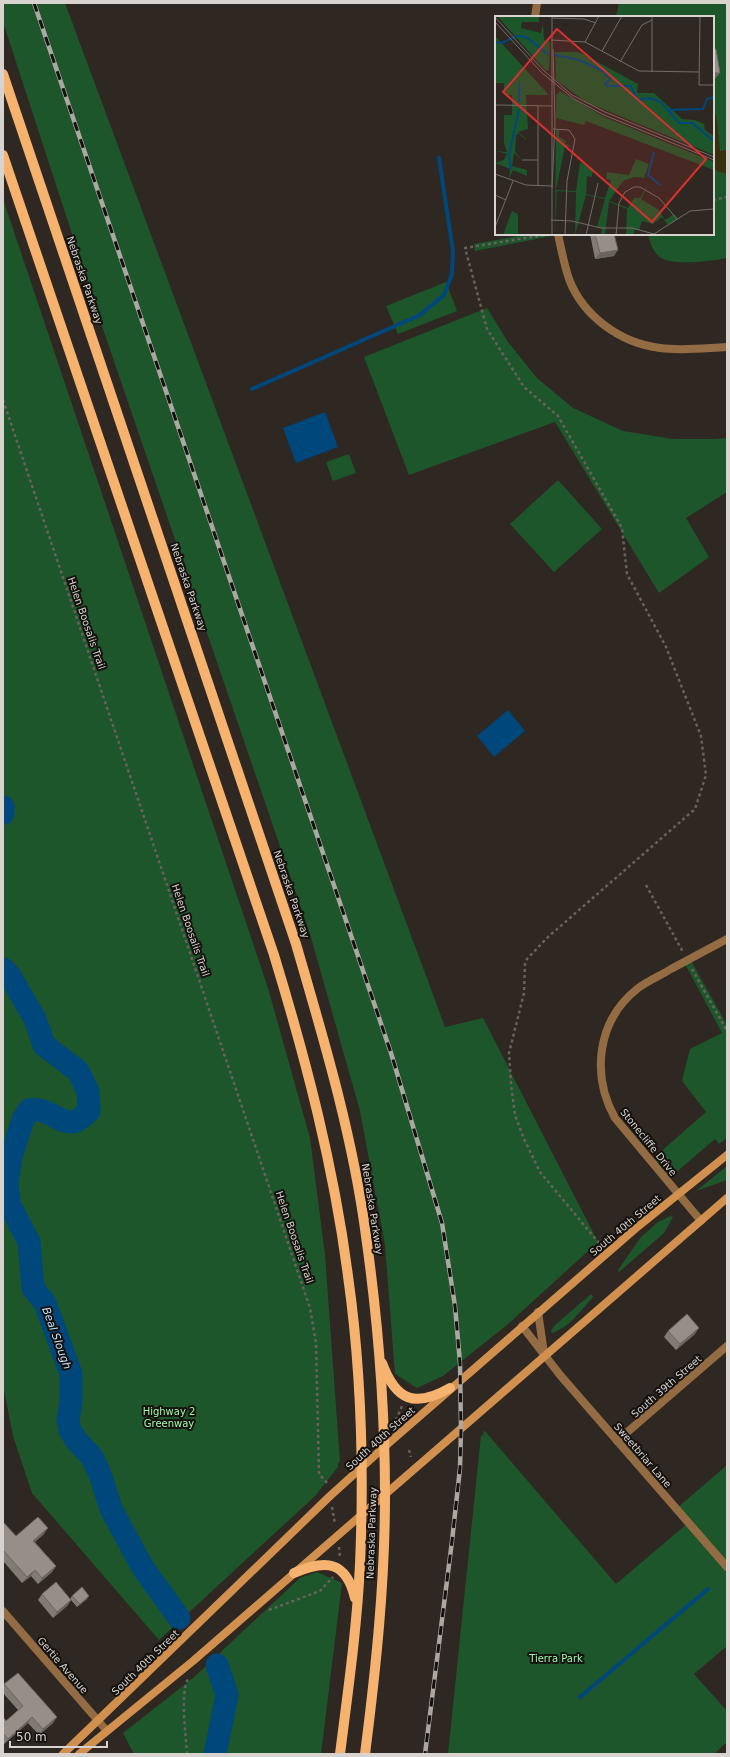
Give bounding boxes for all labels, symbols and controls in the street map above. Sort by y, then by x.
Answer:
inset map [495,16,714,235]
street label: Nebraska Parkway [64,235,105,326]
street label: Nebraska Parkway [168,542,209,633]
street label: Helen Boosalis Trail [66,576,108,671]
street label: Nebraska Parkway [271,849,312,940]
street label: Helen Boosalis Trail [170,883,212,978]
street label: Stonecliffe Drive [618,1107,679,1178]
street label: Nebraska Parkway [360,1163,385,1256]
street label: Helen Boosalis Trail [274,1190,316,1285]
street label: South 40th Street [588,1193,663,1258]
water label: Beal Slough [39,1305,74,1371]
street label: South 39th Street [629,1353,703,1420]
street label: South 40th Street [344,1405,417,1472]
park label: Highway 2 Greenway [143,1406,195,1429]
street label: Sweetbriar Lane [612,1421,674,1490]
street label: Nebraska Parkway [364,1487,379,1579]
street label: South 40th Street [110,1628,181,1697]
street label: Gertie Avenue [35,1635,90,1696]
park label: Tierra Park [528,1653,583,1664]
scale bar [10,1723,107,1749]
text: 50 m [16,1730,47,1744]

